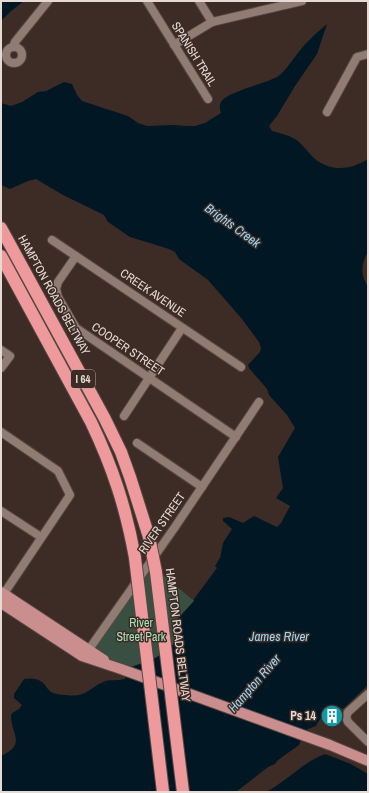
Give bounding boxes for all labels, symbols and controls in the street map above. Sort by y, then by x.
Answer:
street label: SPANISH TRAIL [168,19,220,90]
water label: Brights Creek [201,199,265,252]
street label: HAMPTON ROADS BELTWAY [14,232,94,358]
street label: CREEK AVENUE [117,265,189,321]
street label: COOPER STREET [89,319,167,379]
road number: I 64 [71,370,95,388]
street label: RIVER STREET [135,489,189,557]
street label: HAMPTON ROADS BELTWAY [162,567,194,703]
park label: River Street Park [116,615,166,645]
water label: James River [248,628,309,645]
water label: Hampton River [224,650,285,716]
building icon: Ps 14 [319,703,345,729]
place label: Ps 14 [290,708,317,724]

